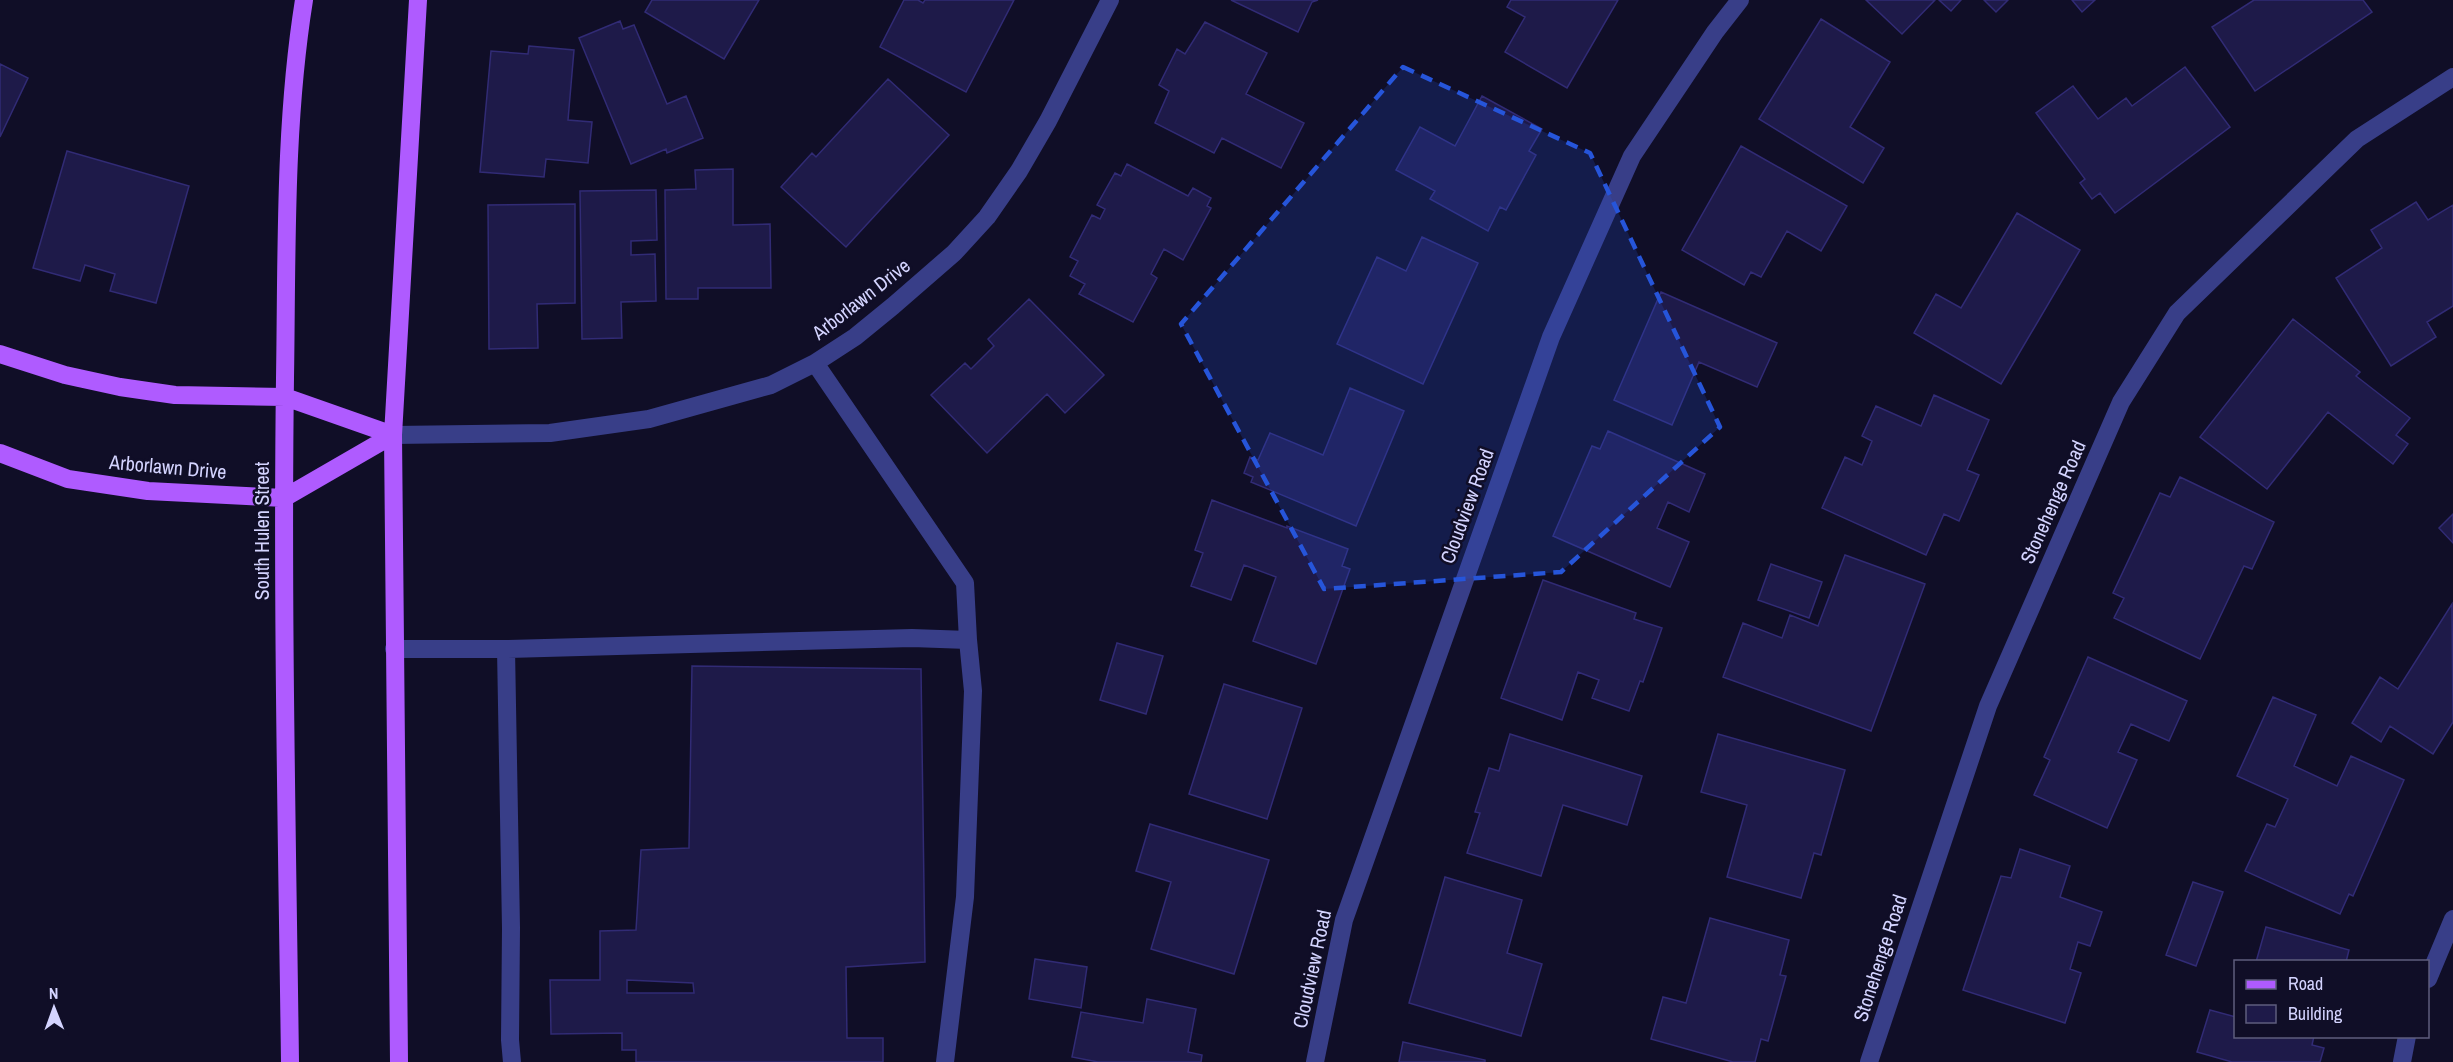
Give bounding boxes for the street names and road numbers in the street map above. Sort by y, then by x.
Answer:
street label: Arborlawn Drive [805,252,915,346]
street label: Stonehenge Road [2013,436,2092,568]
street label: Cloudview Road [1433,445,1500,567]
street label: Arborlawn Drive [107,448,228,485]
street label: South Hulen Street [248,461,275,600]
street label: Stonehenge Road [1846,891,1913,1025]
street label: Cloudview Road [1286,907,1337,1031]

